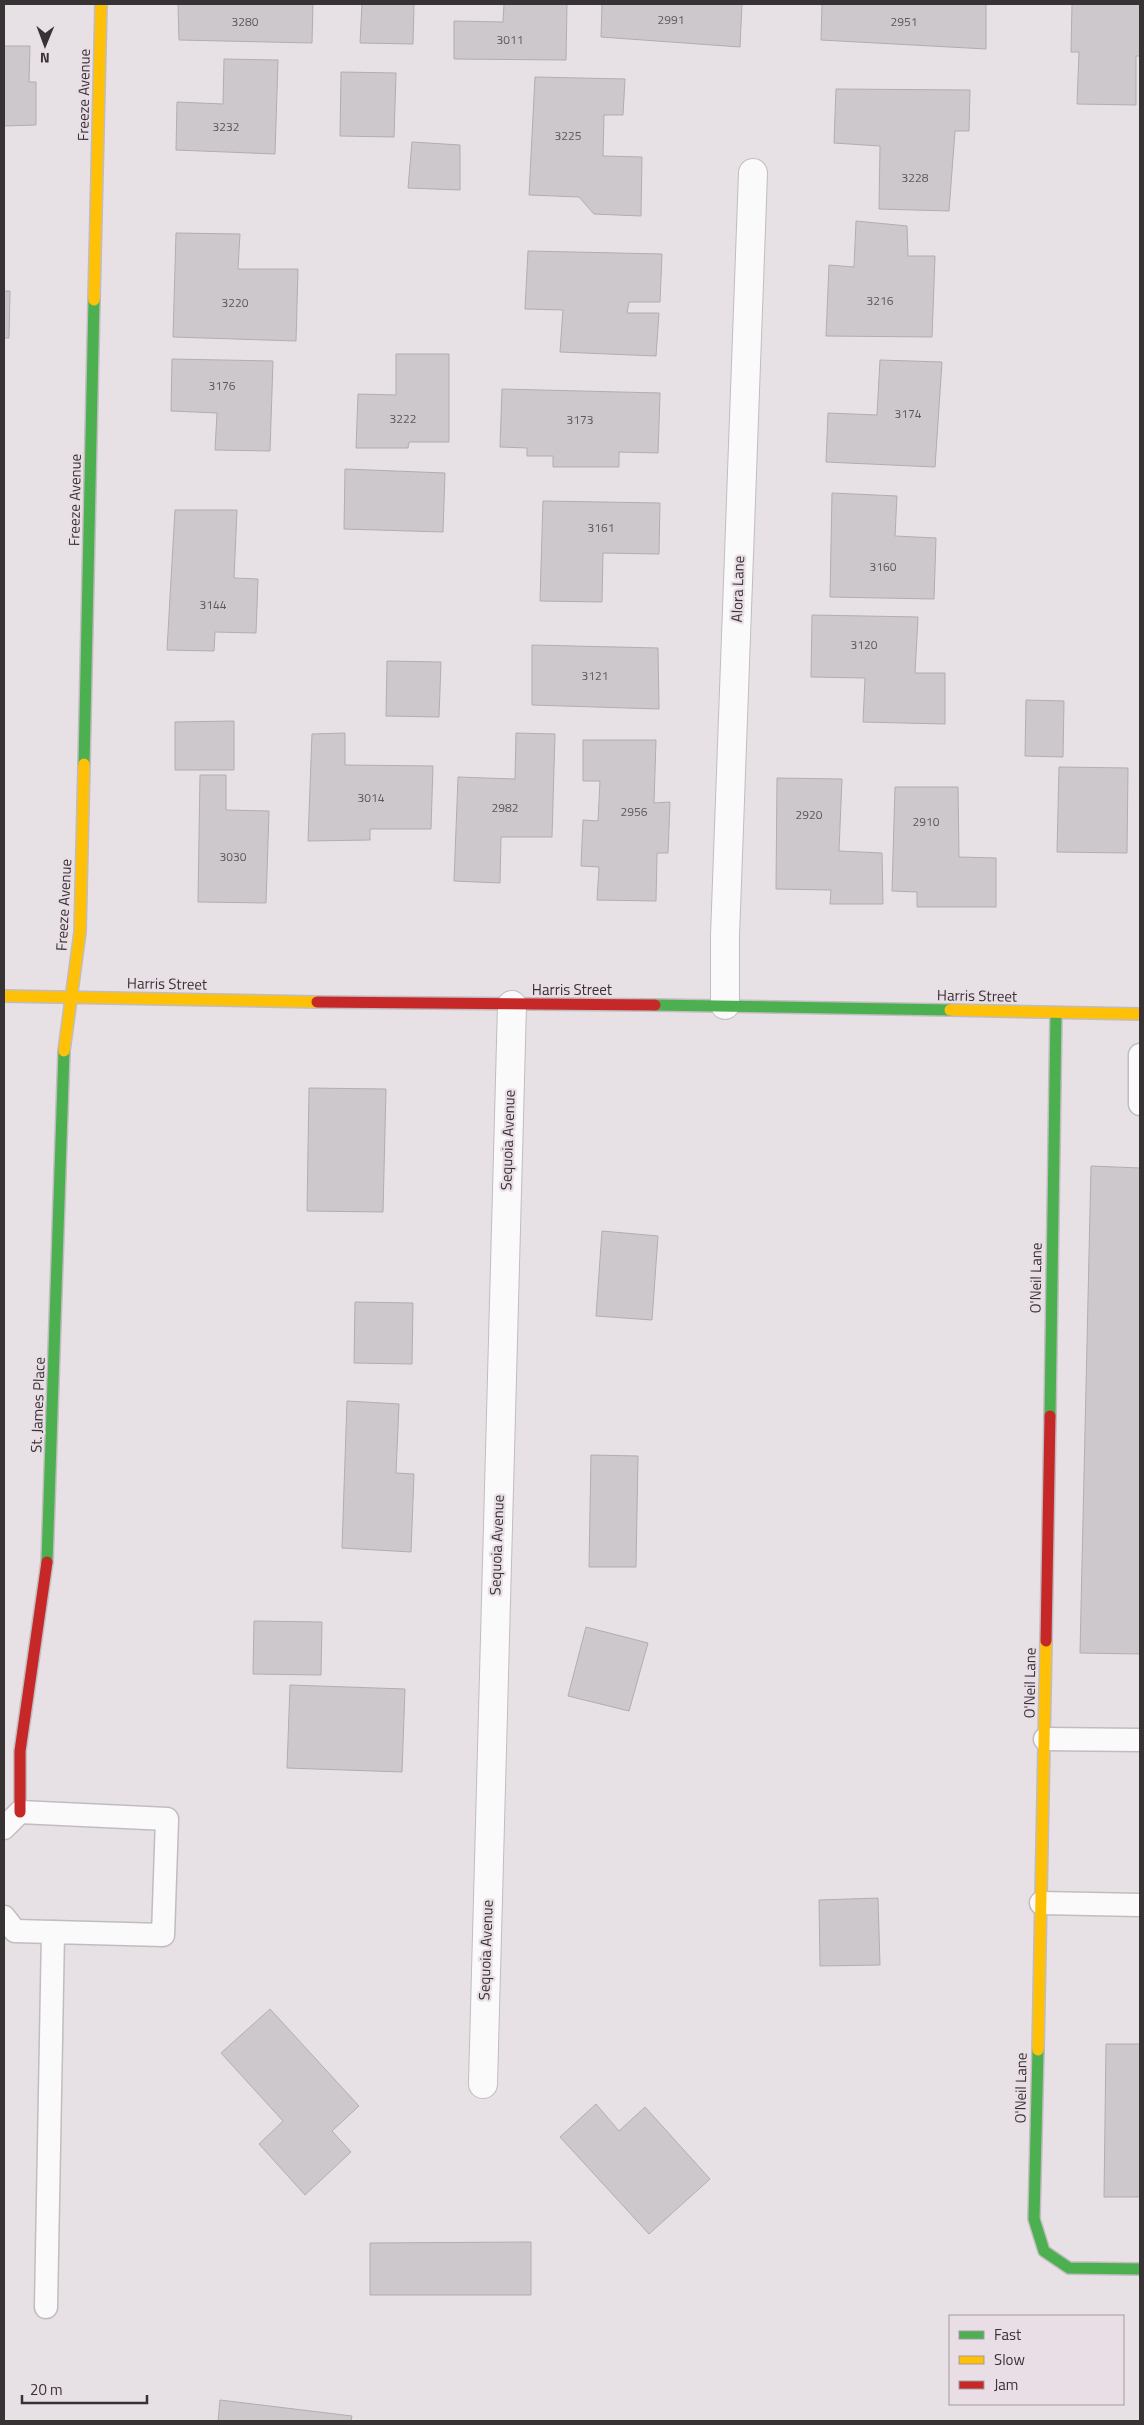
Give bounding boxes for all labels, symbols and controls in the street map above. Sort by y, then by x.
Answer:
house number: 2991 [658,10,684,29]
house number: 3280 [232,12,259,31]
house number: 2951 [891,12,917,31]
north arrow [20,20,70,70]
house number: 3011 [497,30,523,49]
text: N [40,48,50,69]
street label: Freeze Avenue [71,49,96,141]
house number: 3232 [213,117,239,136]
house number: 3225 [555,126,582,145]
house number: 3228 [902,168,929,187]
house number: 3216 [867,291,894,310]
house number: 3220 [222,293,249,312]
house number: 3176 [209,376,236,395]
house number: 3174 [895,404,922,423]
house number: 3222 [390,409,416,428]
house number: 3173 [567,410,593,429]
street label: Freeze Avenue [62,454,87,546]
house number: 3161 [588,518,614,537]
street label: Alora Lane [725,555,750,623]
house number: 3160 [870,557,897,576]
house number: 3144 [200,595,227,614]
house number: 3120 [851,635,878,654]
house number: 3121 [582,666,608,685]
house number: 3014 [358,788,385,807]
house number: 2982 [492,798,518,817]
house number: 2956 [621,802,648,821]
house number: 2920 [796,805,823,824]
house number: 2910 [913,812,940,831]
house number: 3030 [220,847,247,866]
street label: Freeze Avenue [50,858,77,952]
street label: Harris Street [127,971,208,996]
street label: Harris Street [532,978,613,1001]
street label: Harris Street [937,983,1018,1008]
street label: Sequoia Avenue [494,1089,521,1191]
street label: O'Neil Lane [1023,1242,1048,1314]
street label: St. James Place [24,1357,51,1453]
street label: Sequoia Avenue [483,1494,510,1596]
street label: O'Neil Lane [1017,1647,1042,1719]
street label: Sequoia Avenue [472,1899,499,2001]
street label: O'Neil Lane [1008,2052,1033,2124]
legend [949,2315,1124,2405]
text: Fast [994,2323,1022,2346]
text: Slow [994,2348,1025,2371]
scale bar [22,2372,148,2404]
text: Jam [994,2373,1018,2396]
text: 20 m [30,2378,63,2401]

